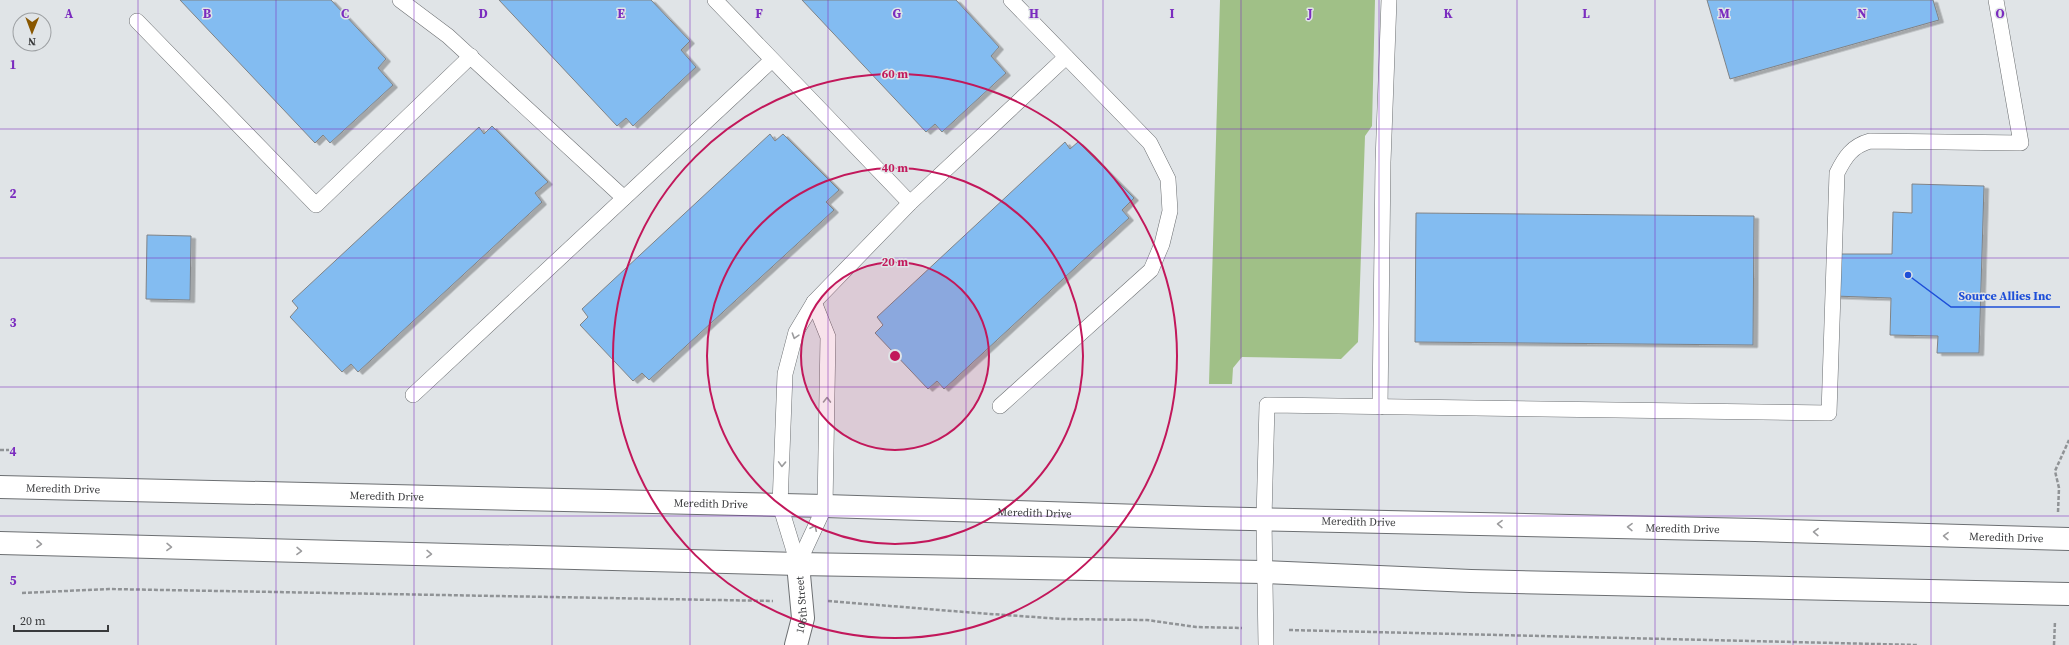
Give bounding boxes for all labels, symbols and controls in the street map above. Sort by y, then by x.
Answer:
text: A [65,5,74,22]
text: B [203,5,212,22]
text: C [341,5,349,22]
text: D [478,5,488,22]
text: E [617,5,625,22]
text: F [755,5,763,22]
text: G [893,5,902,22]
text: H [1029,5,1039,22]
text: I [1169,5,1175,22]
text: J [1306,5,1313,22]
text: K [1443,5,1453,22]
text: L [1582,5,1590,22]
text: M [1718,5,1730,22]
text: N [1857,5,1867,22]
text: O [1995,5,2005,22]
north arrow [12,12,52,52]
text: N [28,34,36,49]
text: 1 [9,56,17,73]
text: 60 m [882,66,908,82]
text: 40 m [882,160,908,176]
text: 2 [9,185,17,202]
text: 20 m [882,254,908,270]
callout: Source Allies Inc [1951,283,2060,307]
text: Source Allies Inc [1959,288,2051,304]
text: 3 [9,314,17,331]
one-way arrow [791,332,800,339]
centre of rings [888,349,902,363]
one-way arrow [823,397,831,403]
text: 4 [9,443,17,460]
one-way arrow [778,461,786,467]
street label: Meredith Drive [26,480,101,497]
street label: Meredith Drive [350,488,425,504]
street label: Meredith Drive [673,495,749,512]
street label: Meredith Drive [997,504,1072,521]
street label: Meredith Drive [1321,513,1396,530]
one-way arrow [1497,520,1503,528]
street label: Meredith Drive [1645,520,1720,537]
one-way arrow [1627,523,1633,531]
one-way arrow [809,525,817,532]
one-way arrow [1813,527,1819,536]
street label: Meredith Drive [1969,529,2044,546]
one-way arrow [1943,532,1949,540]
one-way arrow [36,540,42,548]
one-way arrow [166,543,172,552]
one-way arrow [296,547,302,555]
one-way arrow [426,550,432,558]
text: 5 [9,572,17,589]
street label: 106th Street [792,575,811,635]
scale bar [14,607,108,633]
text: 20 m [20,613,46,629]

